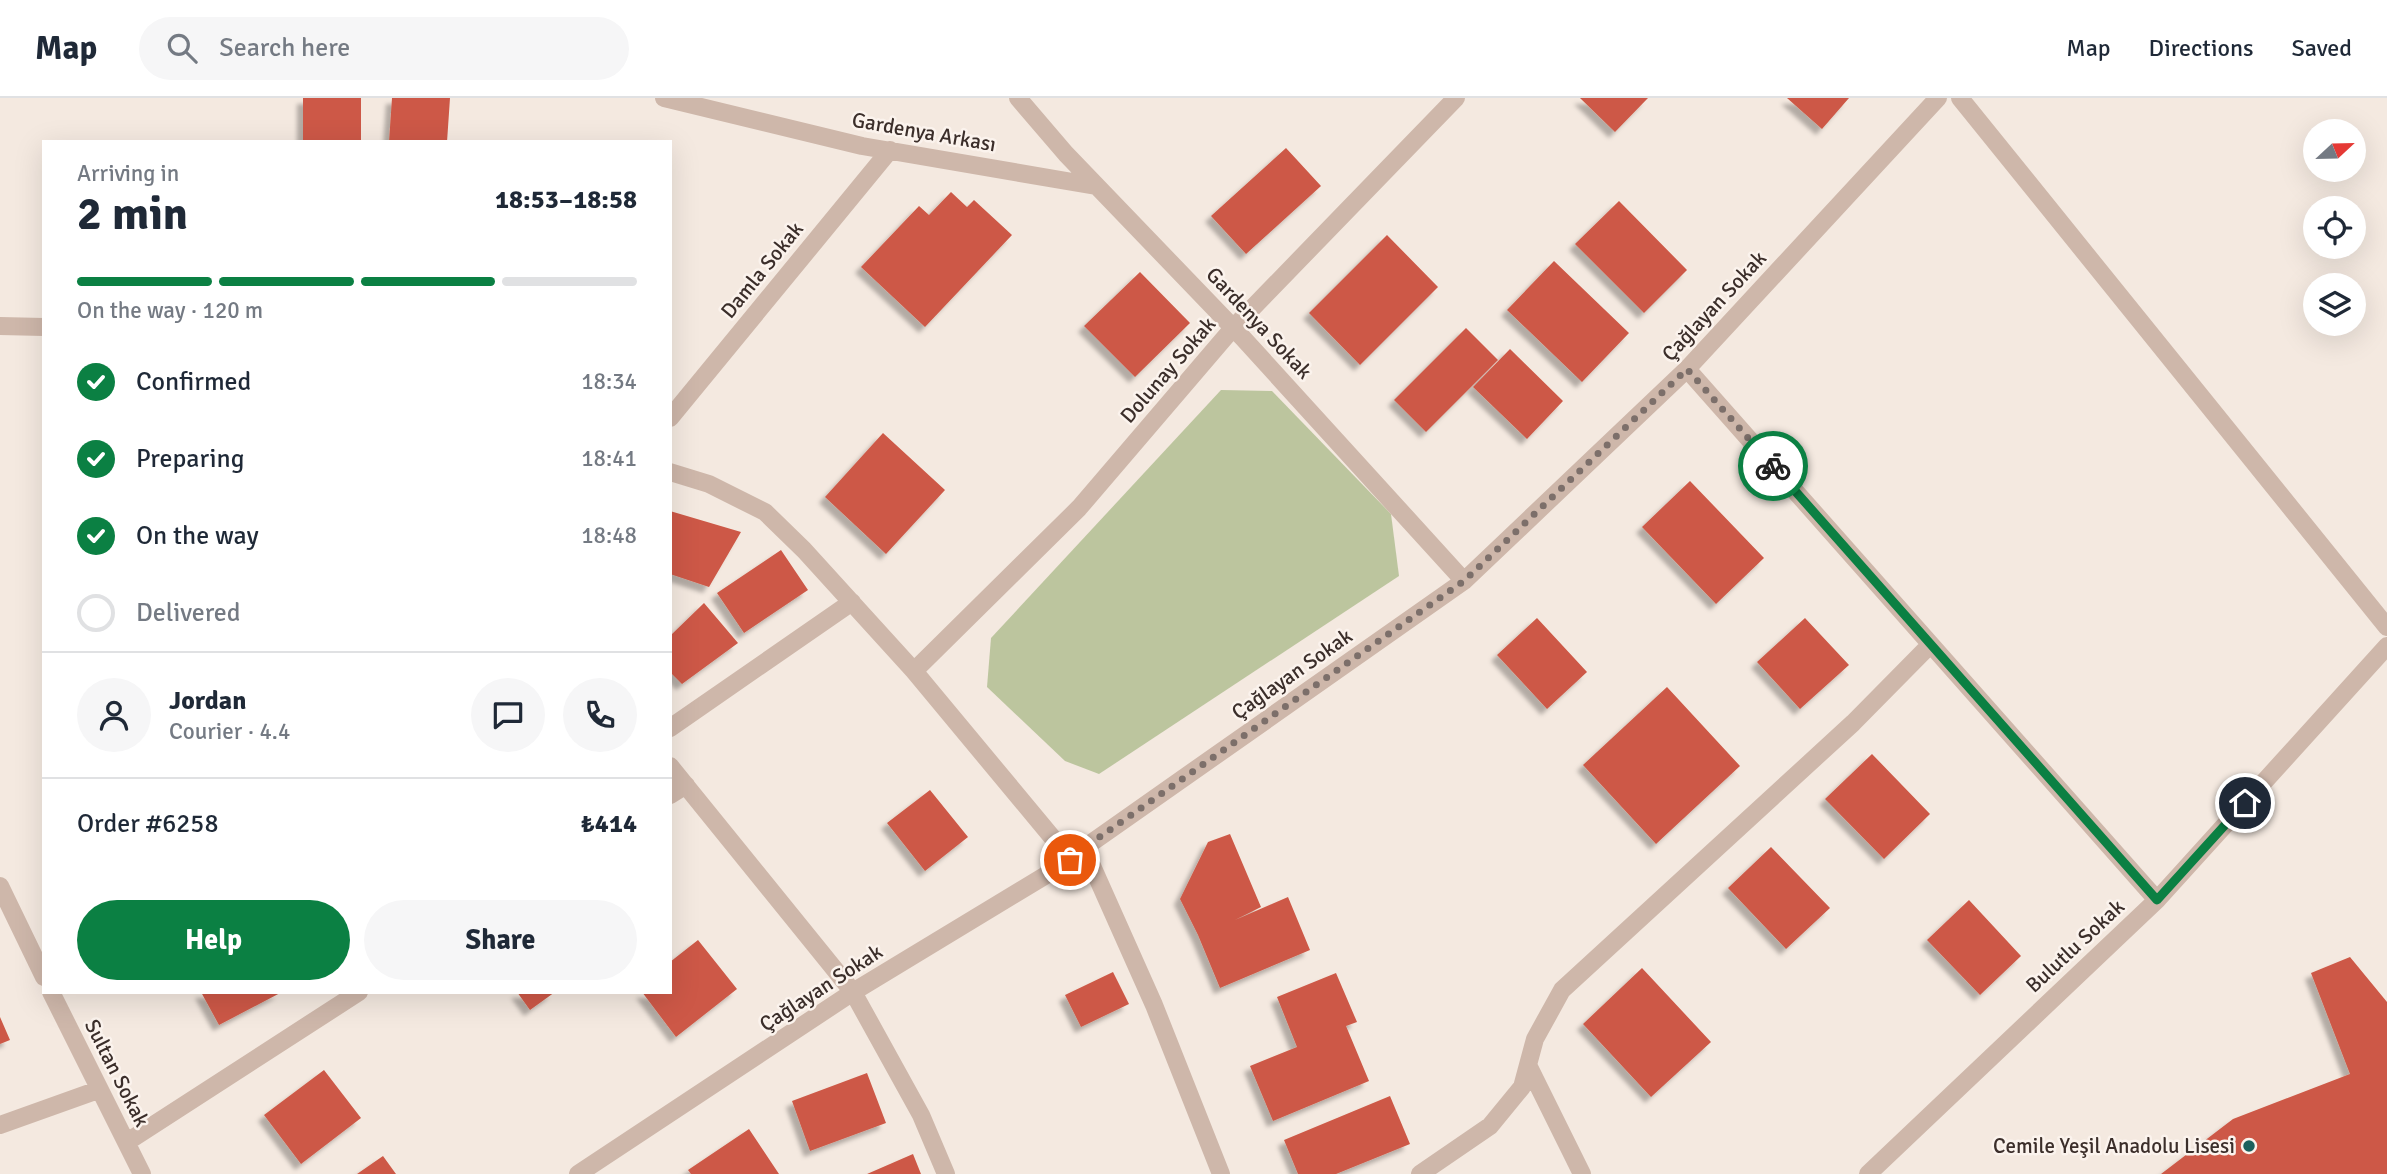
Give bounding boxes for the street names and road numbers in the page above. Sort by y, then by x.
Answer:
street label: Gardenya Arkası [850,107,998,157]
street label: Damla Sokak [715,216,809,323]
street label: Çağlayan Sokak [1656,245,1772,367]
street label: Gardenya Sokak [1201,262,1318,385]
street label: Dolunay Sokak [1115,311,1222,429]
street label: Çağlayan Sokak [1227,623,1358,725]
street label: Bulutlu Sokak [2020,893,2130,998]
street label: Çağlayan Sokak [755,938,888,1037]
street label: Sultan Sokak [79,1015,155,1132]

